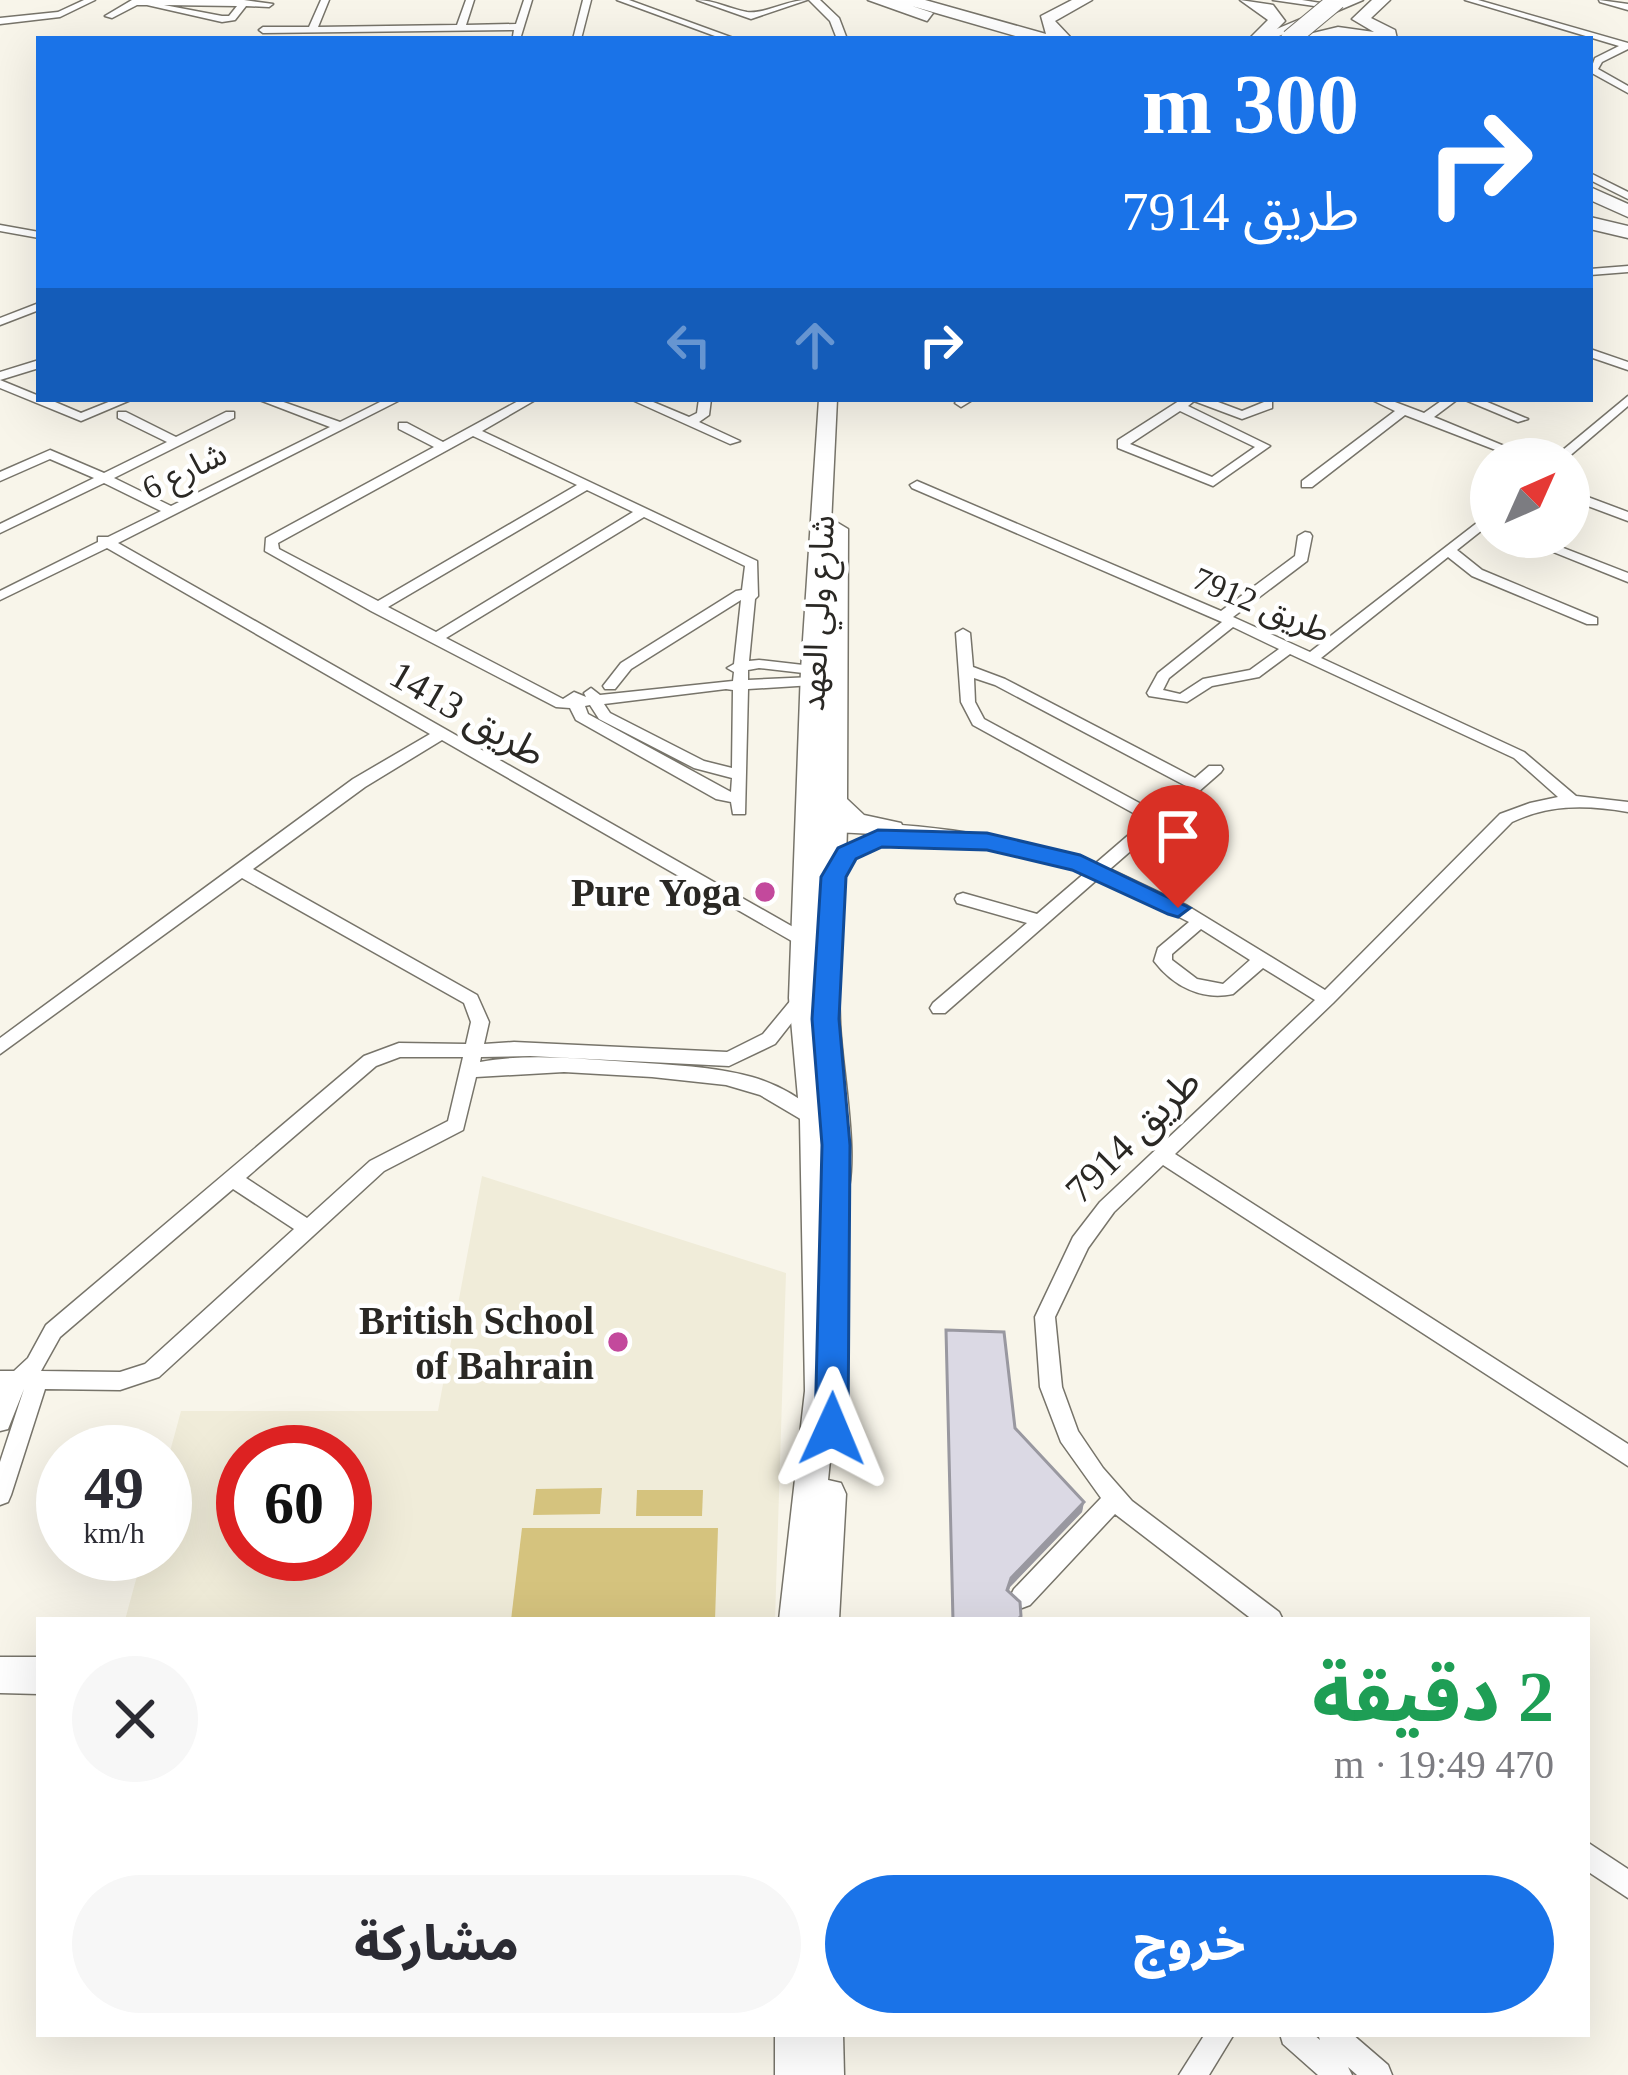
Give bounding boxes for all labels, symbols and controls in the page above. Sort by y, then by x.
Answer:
text: 300 m [1142,58,1359,151]
icon: right [1401,84,1557,240]
text: طريق 7914 [1121,182,1359,242]
icon: left [656,312,722,378]
icon: ahead [782,312,848,378]
icon: right [908,312,974,378]
street label: شارع 6 [137,435,235,512]
north arrow [1470,438,1590,558]
map controls [1470,438,1590,558]
street label: شارع ولي العهد [795,514,848,712]
street label: طريق 7912 [1187,560,1335,652]
street label: طريق 1413 [381,652,553,778]
pin [1127,785,1229,908]
icon: arrive [1145,803,1211,869]
place label: Pure Yoga [571,871,741,915]
marker: Pure Yoga [752,879,778,905]
street label: طريق 7914 [1056,1059,1210,1213]
place label: British School of Bahrain [359,1299,594,1387]
marker: British School of Bahrain [605,1329,631,1355]
position arrow [769,1366,895,1492]
speed limit sign: 60 [216,1425,372,1581]
text: 49 [84,1455,144,1521]
text: km/h [83,1516,145,1549]
button: close [72,1656,198,1782]
text: 2 دقيقة [1312,1657,1554,1737]
text: 470 m · 19:49 [1334,1743,1554,1786]
button: مشاركة [72,1875,801,2013]
button: خروج [825,1875,1554,2013]

